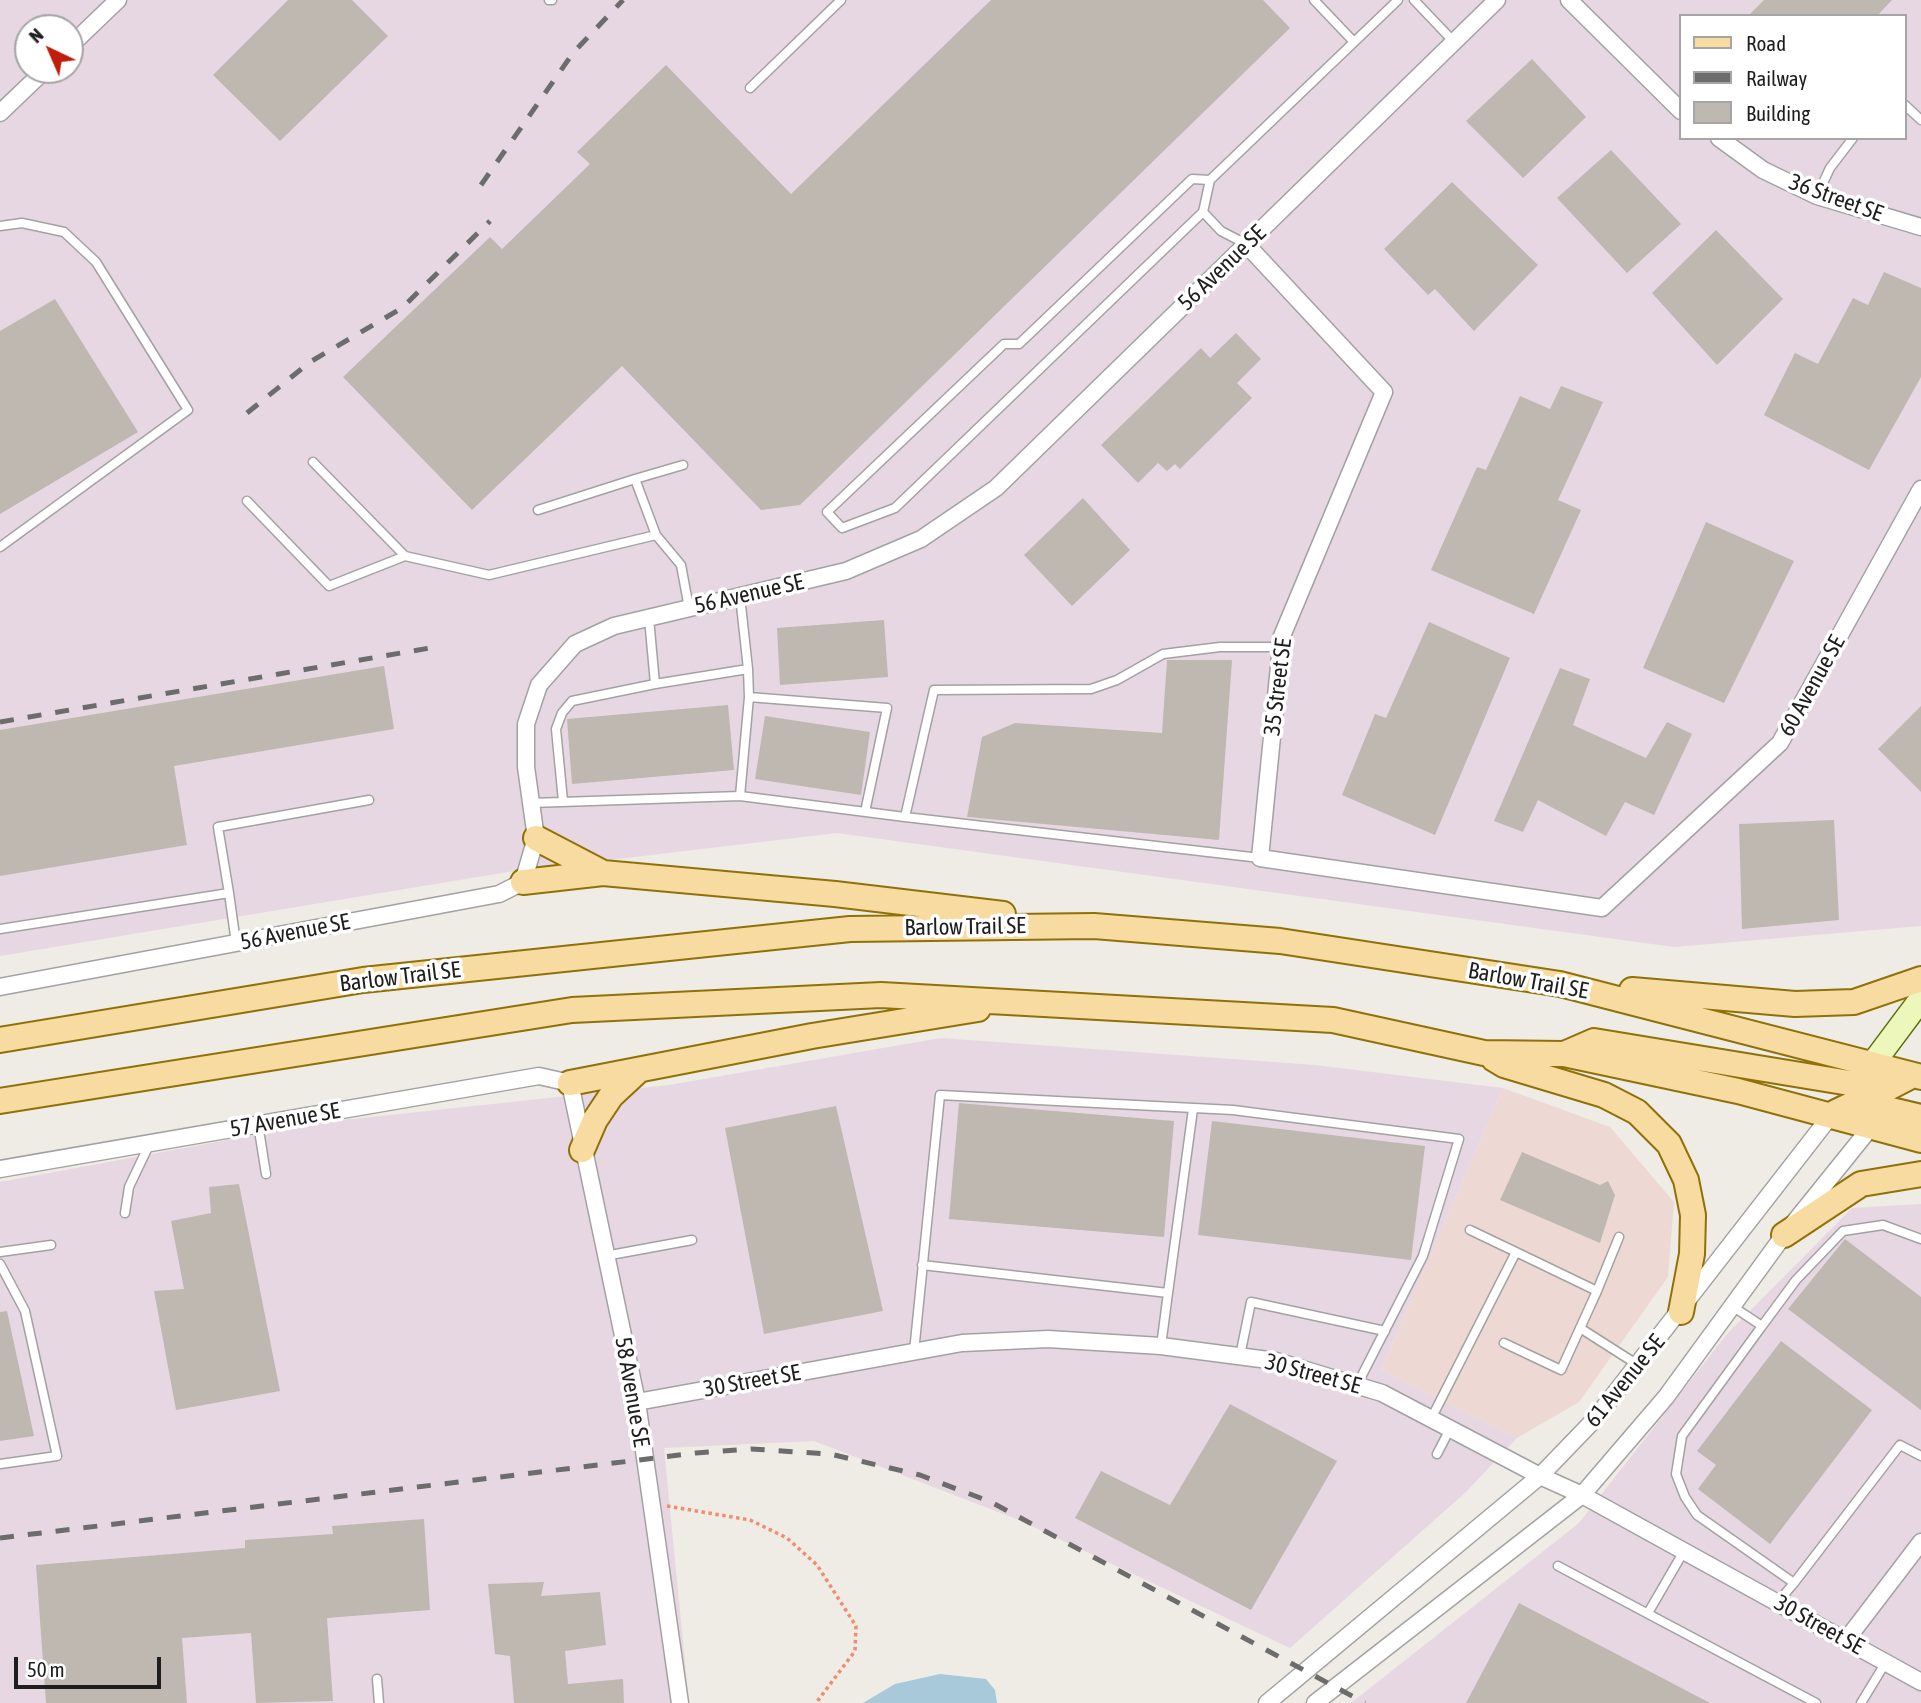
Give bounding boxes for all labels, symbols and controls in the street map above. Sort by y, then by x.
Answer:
north arrow [14,14,84,84]
legend [1680,14,1907,140]
text: N [24,24,47,47]
text: Road [1746,31,1786,55]
text: Railway [1746,66,1807,90]
text: Building [1746,101,1810,125]
street label: 36 Street SE [1785,168,1887,228]
street label: 56 Avenue SE [1172,220,1272,316]
street label: 56 Avenue SE [692,568,806,620]
street label: 60 Avenue SE [1773,631,1851,741]
street label: 35 Street SE [1258,637,1298,737]
street label: 56 Avenue SE [238,908,352,956]
street label: Barlow Trail SE [904,912,1026,942]
street label: Barlow Trail SE [338,956,462,998]
street label: Barlow Trail SE [1466,957,1590,1005]
street label: 57 Avenue SE [228,1097,342,1143]
street label: 61 Avenue SE [1579,1329,1671,1433]
street label: 58 Avenue SE [609,1335,655,1449]
street label: 30 Street SE [1262,1348,1364,1400]
street label: 30 Street SE [701,1359,803,1403]
street label: 30 Street SE [1770,1589,1868,1661]
scale bar [18,1644,164,1688]
text: 50 m [27,1657,65,1681]

